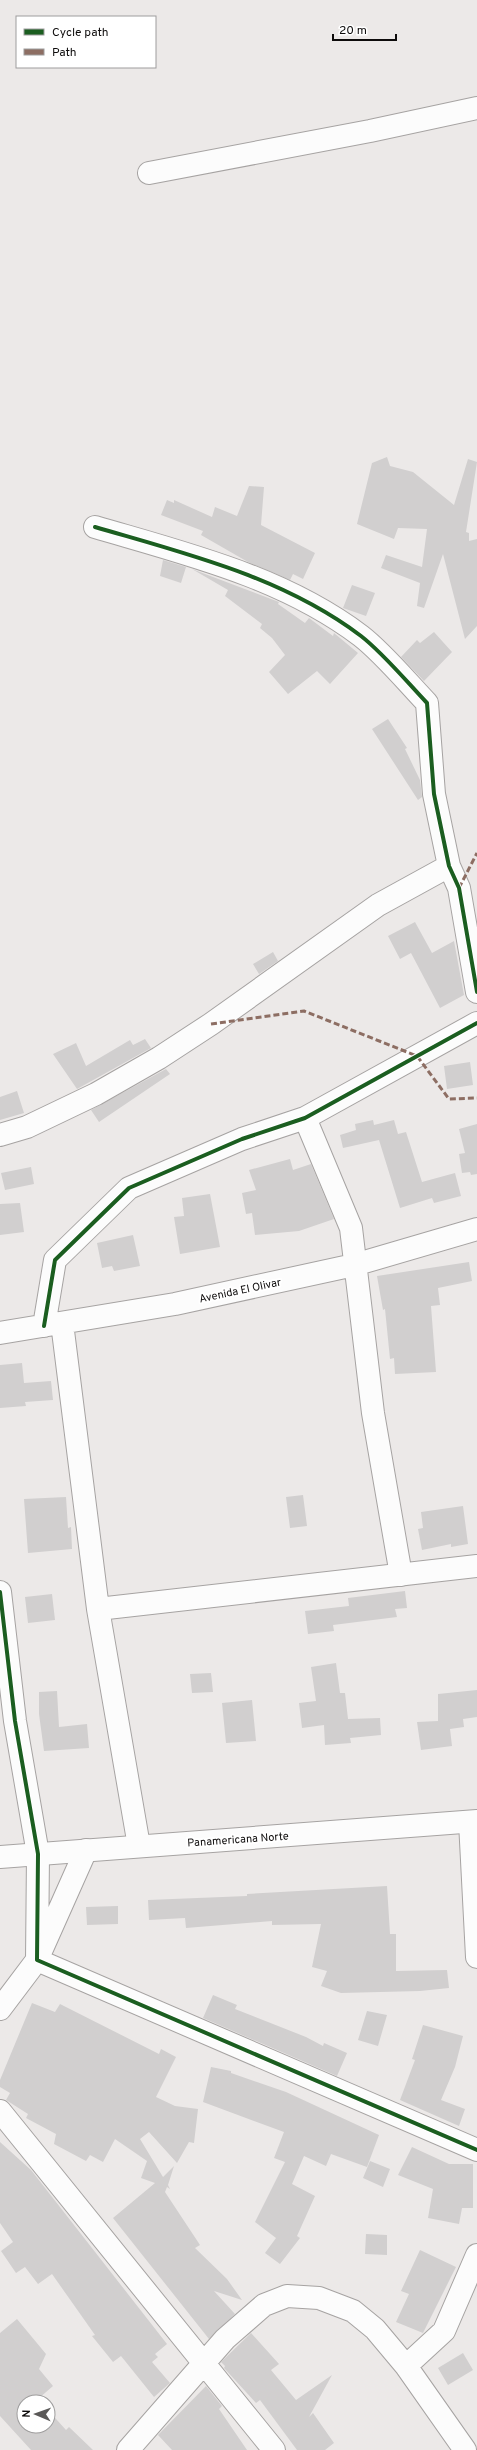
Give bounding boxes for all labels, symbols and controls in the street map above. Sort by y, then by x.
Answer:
legend [16,16,156,68]
scale bar [333,16,396,42]
text: 20 m [339,23,367,39]
text: Cycle path [52,25,109,41]
text: Path [52,45,77,61]
street label: Avenida El Olivar [198,1275,283,1307]
street label: Panamericana Norte [187,1829,289,1851]
north arrow [16,2394,56,2434]
text: N [20,2409,34,2418]

